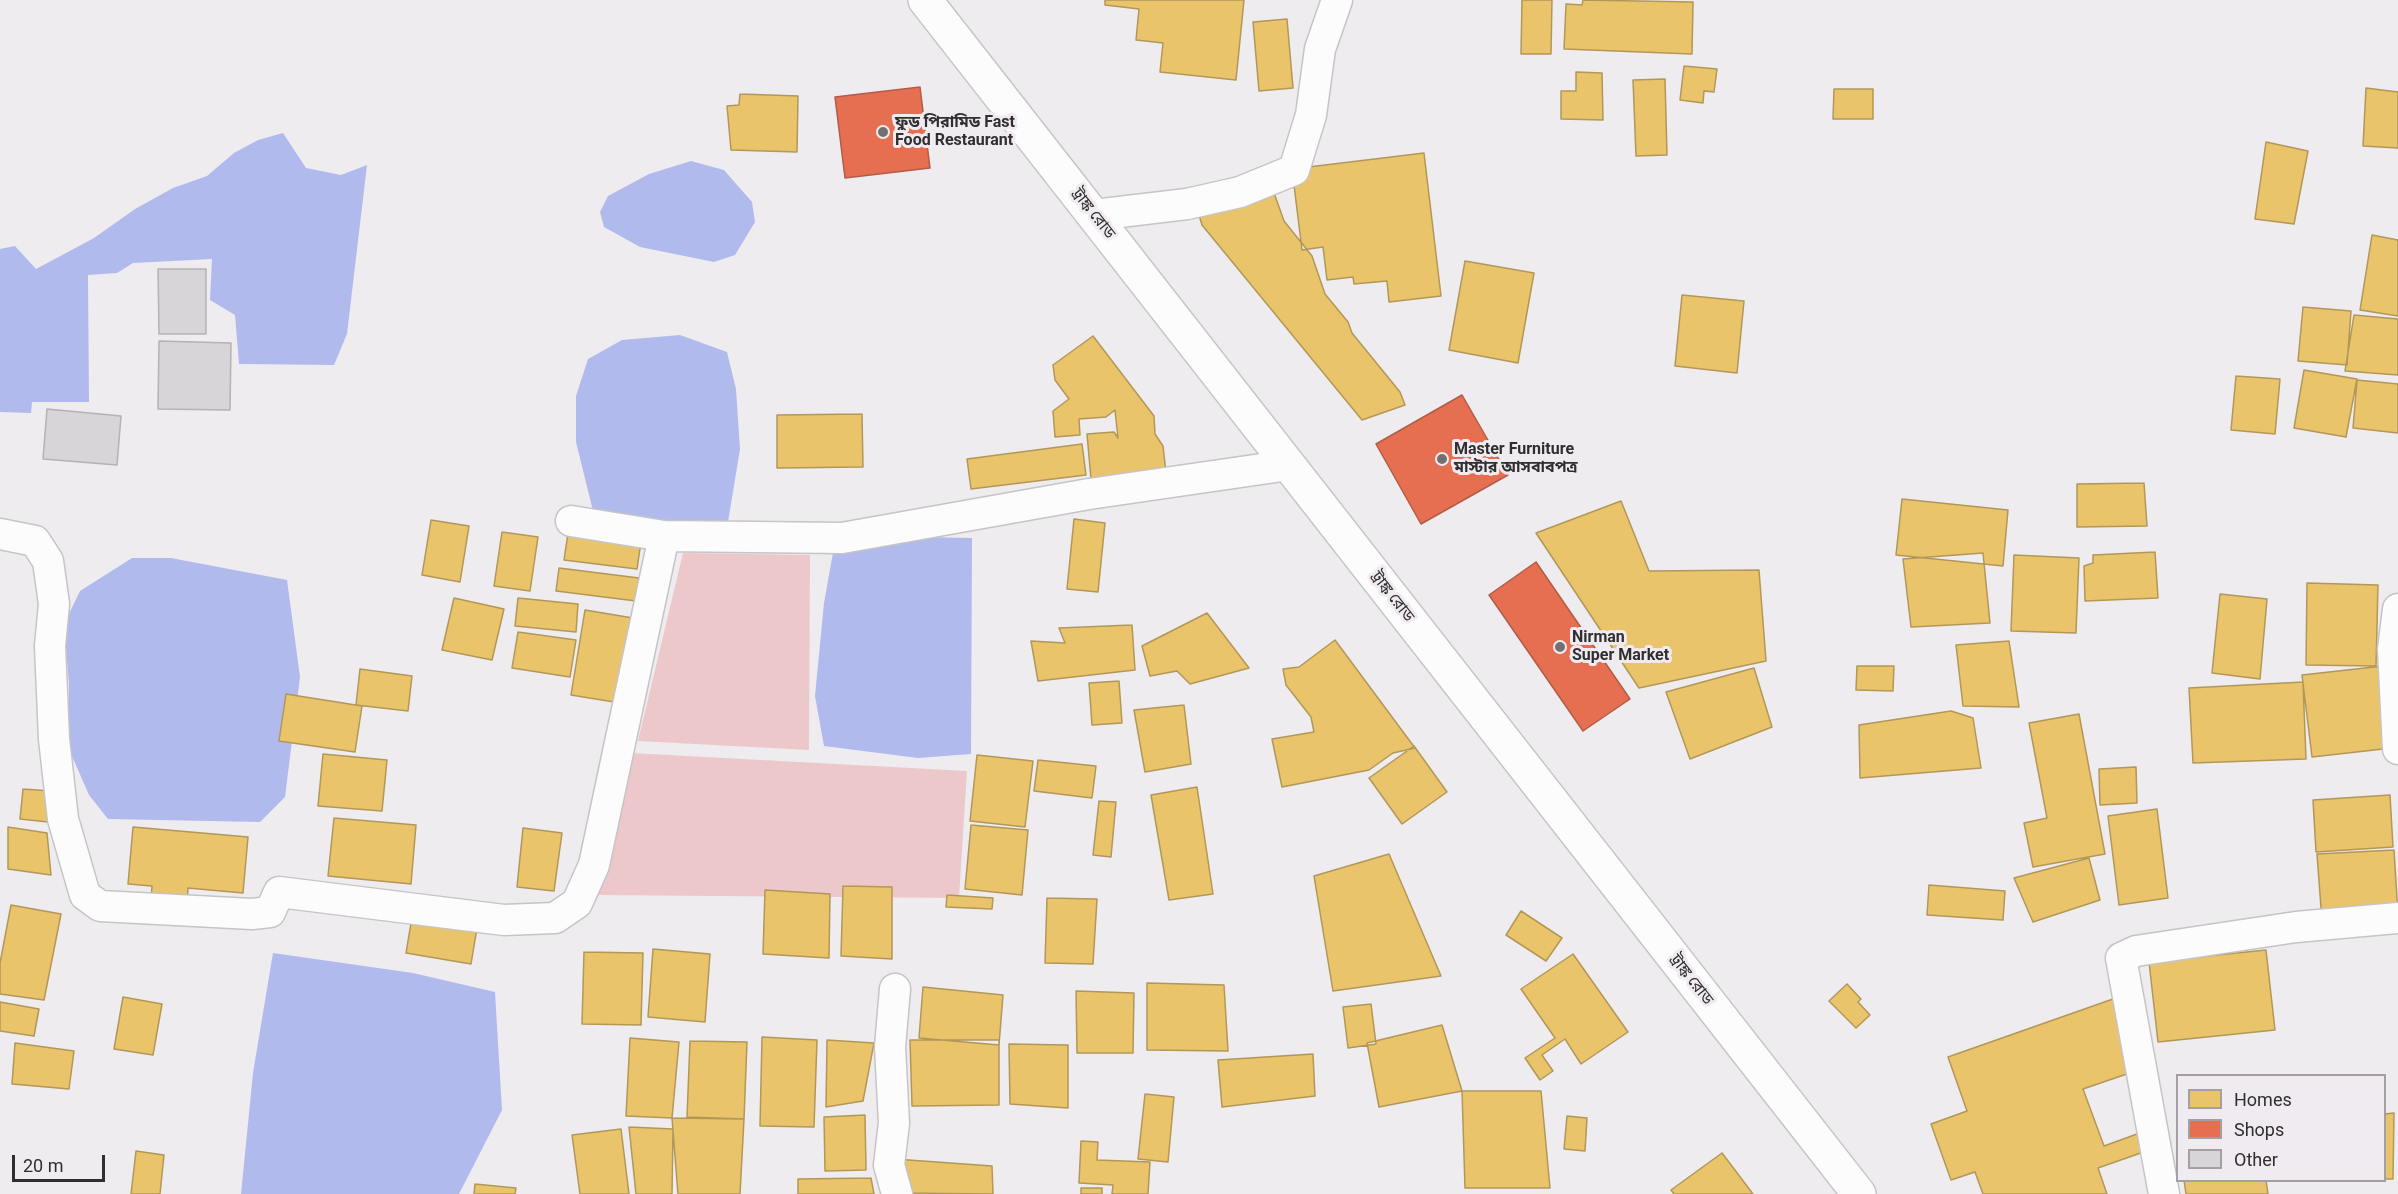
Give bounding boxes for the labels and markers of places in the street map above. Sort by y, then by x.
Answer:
place label: ফুড পিরামিড Fast Food Restaurant [895,113,1015,151]
marker: ফুড পিরামিড Fast Food Restaurant [876,125,890,139]
place label: Master Furniture মাস্টার আসবাবপত্র [1454,440,1578,478]
marker: Master Furniture মাস্টার আসবাবপত্র [1435,452,1449,466]
place label: Nirman Super Market [1572,628,1669,666]
marker: Nirman Super Market [1553,640,1567,654]

